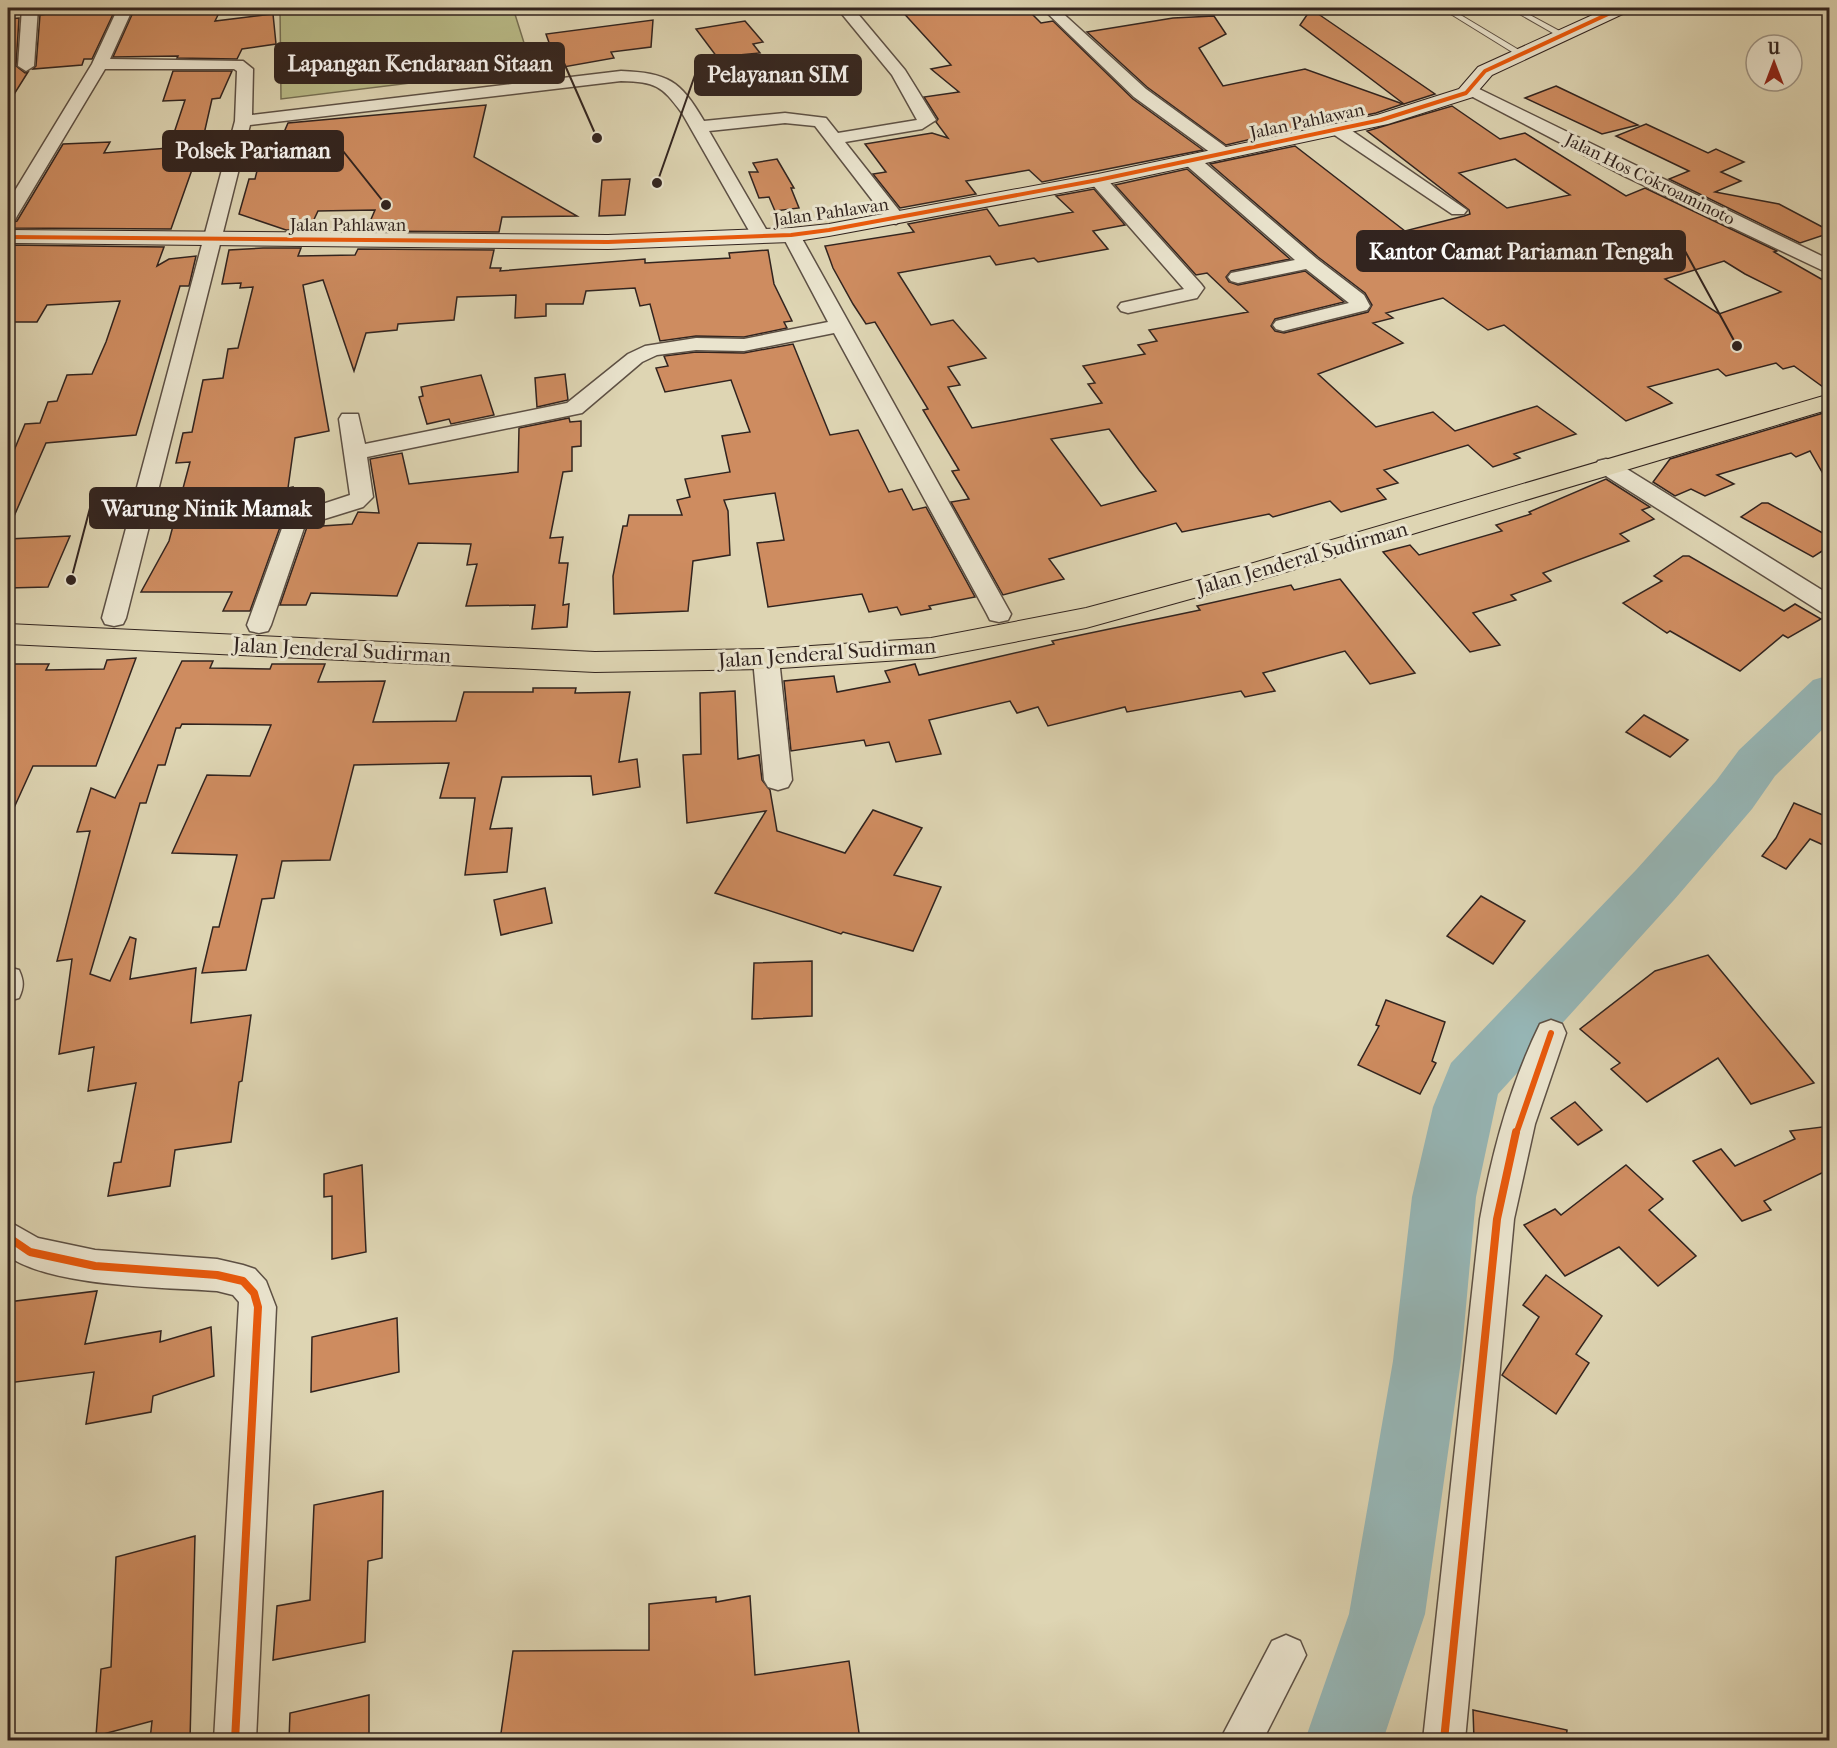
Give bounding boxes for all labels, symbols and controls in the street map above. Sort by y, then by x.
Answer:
north arrow [1744,33,1804,93]
text: U [1767,39,1781,58]
callout: Lapangan Kendaraan Sitaan [275,43,564,83]
text: Lapangan Kendaraan Sitaan [288,51,553,77]
callout: Pelayanan SIM [695,55,861,95]
text: Pelayanan SIM [707,62,849,88]
street label: Jalan Pahlawan [1246,99,1367,144]
street label: Jalan Hos Cokroaminoto [1559,128,1738,230]
callout: Polsek Pariaman [163,131,343,171]
text: Polsek Pariaman [175,138,331,164]
street label: Jalan Pahlawan [770,194,891,231]
street label: Jalan Pahlawan [288,215,407,236]
callout: Kantor Camat Pariaman Tengah [1357,231,1685,271]
text: Kantor Camat Pariaman Tengah [1369,239,1674,265]
callout: Warung Ninik Mamak [90,488,324,528]
text: Warung Ninik Mamak [101,496,313,522]
street label: Jalan Jenderal Sudirman [1192,516,1410,600]
street label: Jalan Jenderal Sudirman [230,632,452,668]
street label: Jalan Jenderal Sudirman [715,633,937,673]

